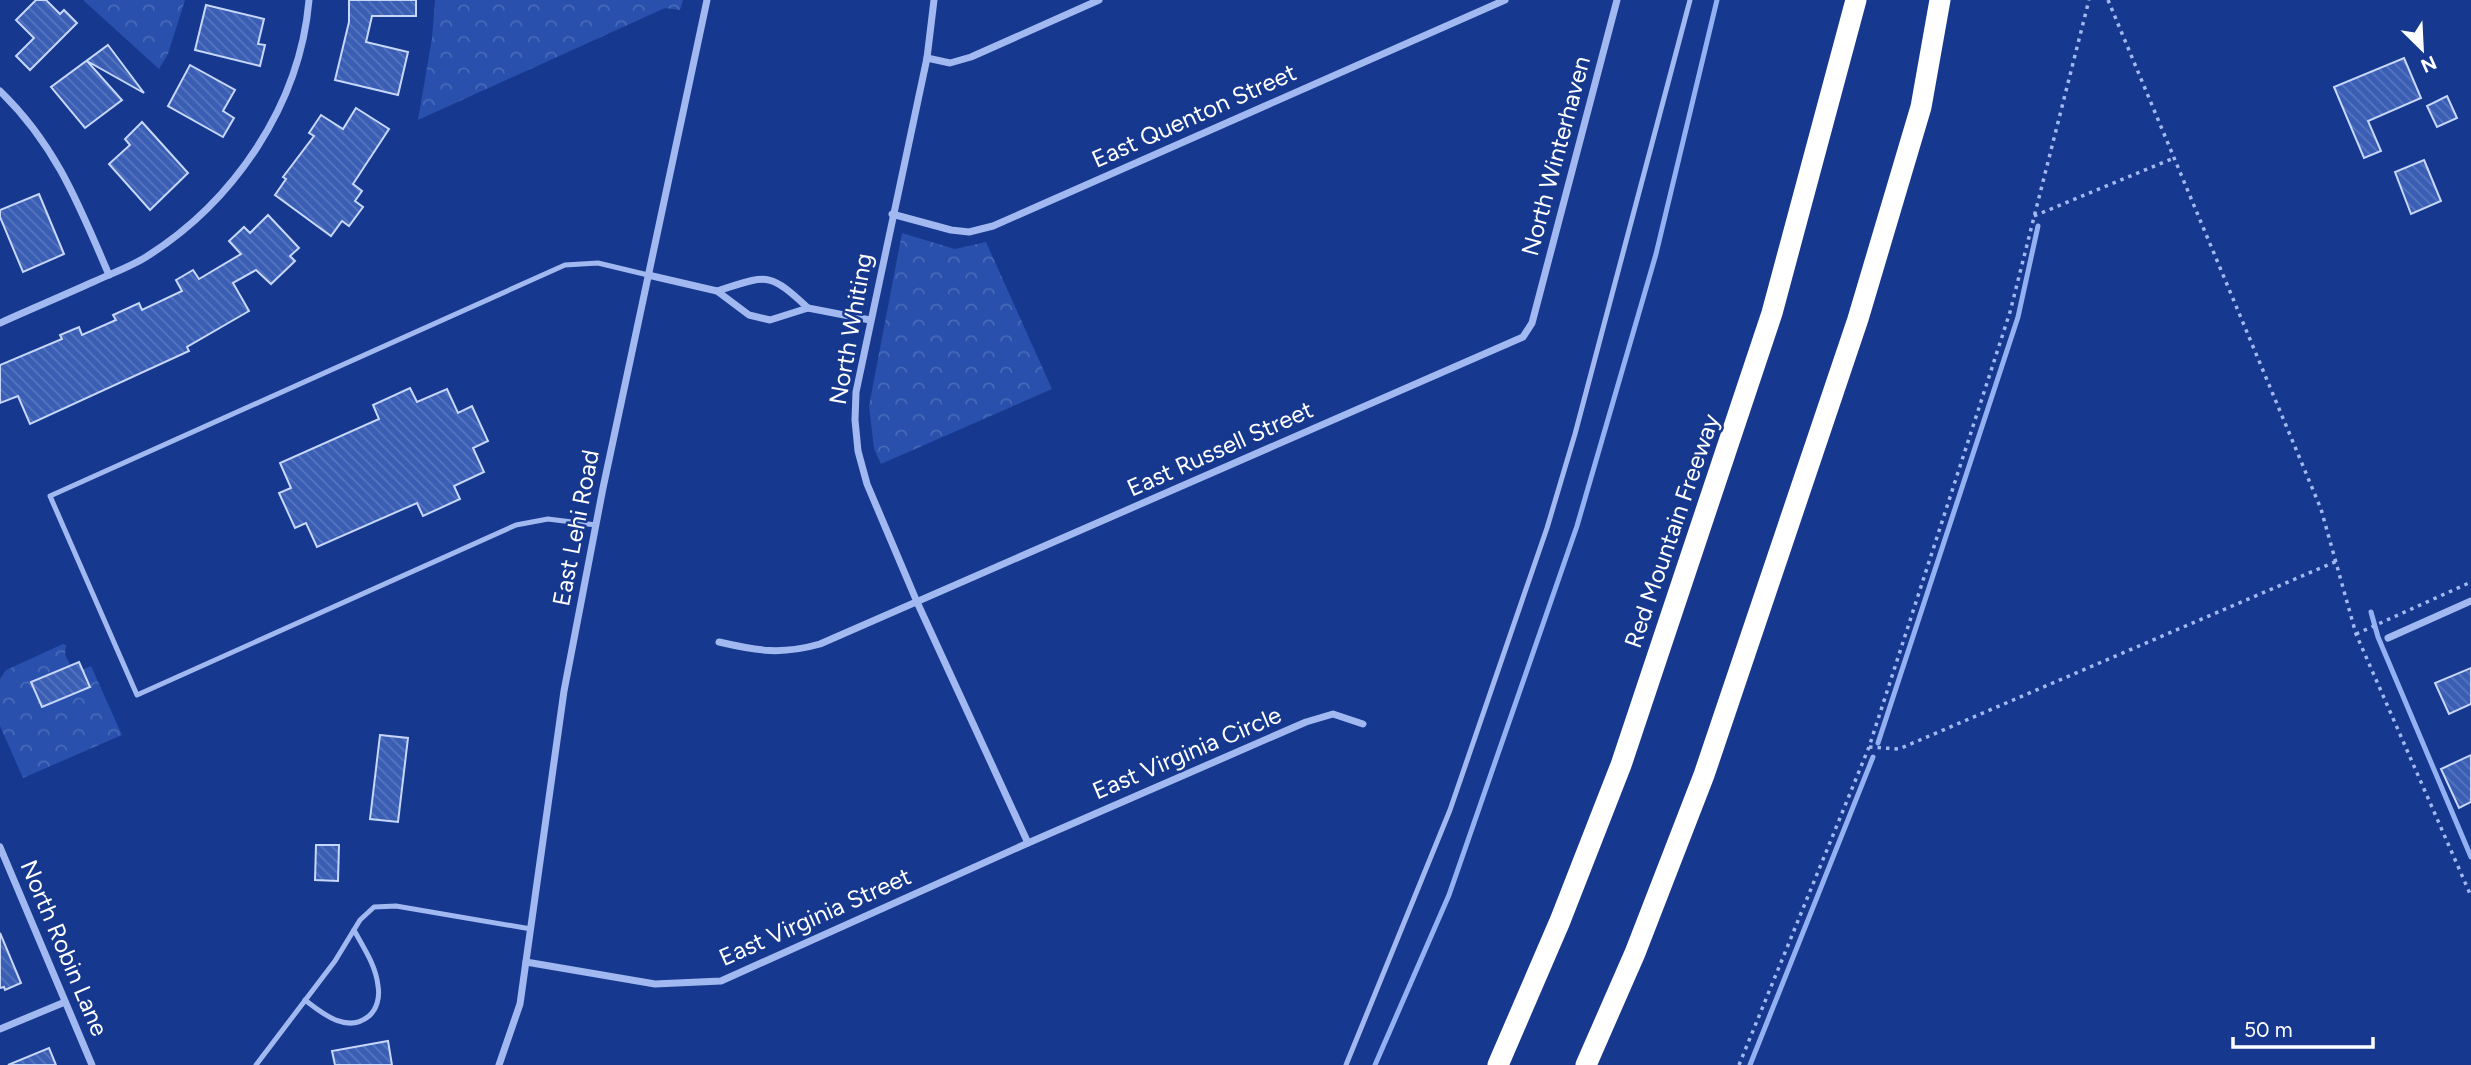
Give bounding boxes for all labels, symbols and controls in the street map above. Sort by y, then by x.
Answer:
north arrow [2387,14,2457,84]
text: N [2417,51,2440,78]
street label: North Winterhaven [1515,53,1596,259]
street label: East Quenton Street [1087,57,1301,174]
street label: North Whiting [823,251,878,407]
street label: East Russell Street [1122,395,1317,503]
street label: Red Mountain Freeway [1618,410,1725,652]
street label: East Lehi Road [546,447,605,608]
street label: East Virginia Circle [1088,700,1285,805]
street label: North Robin Lane [14,856,115,1040]
street label: East Virginia Street [714,861,915,972]
scale bar [2233,1006,2373,1050]
text: 50 m [2244,1017,2293,1042]

